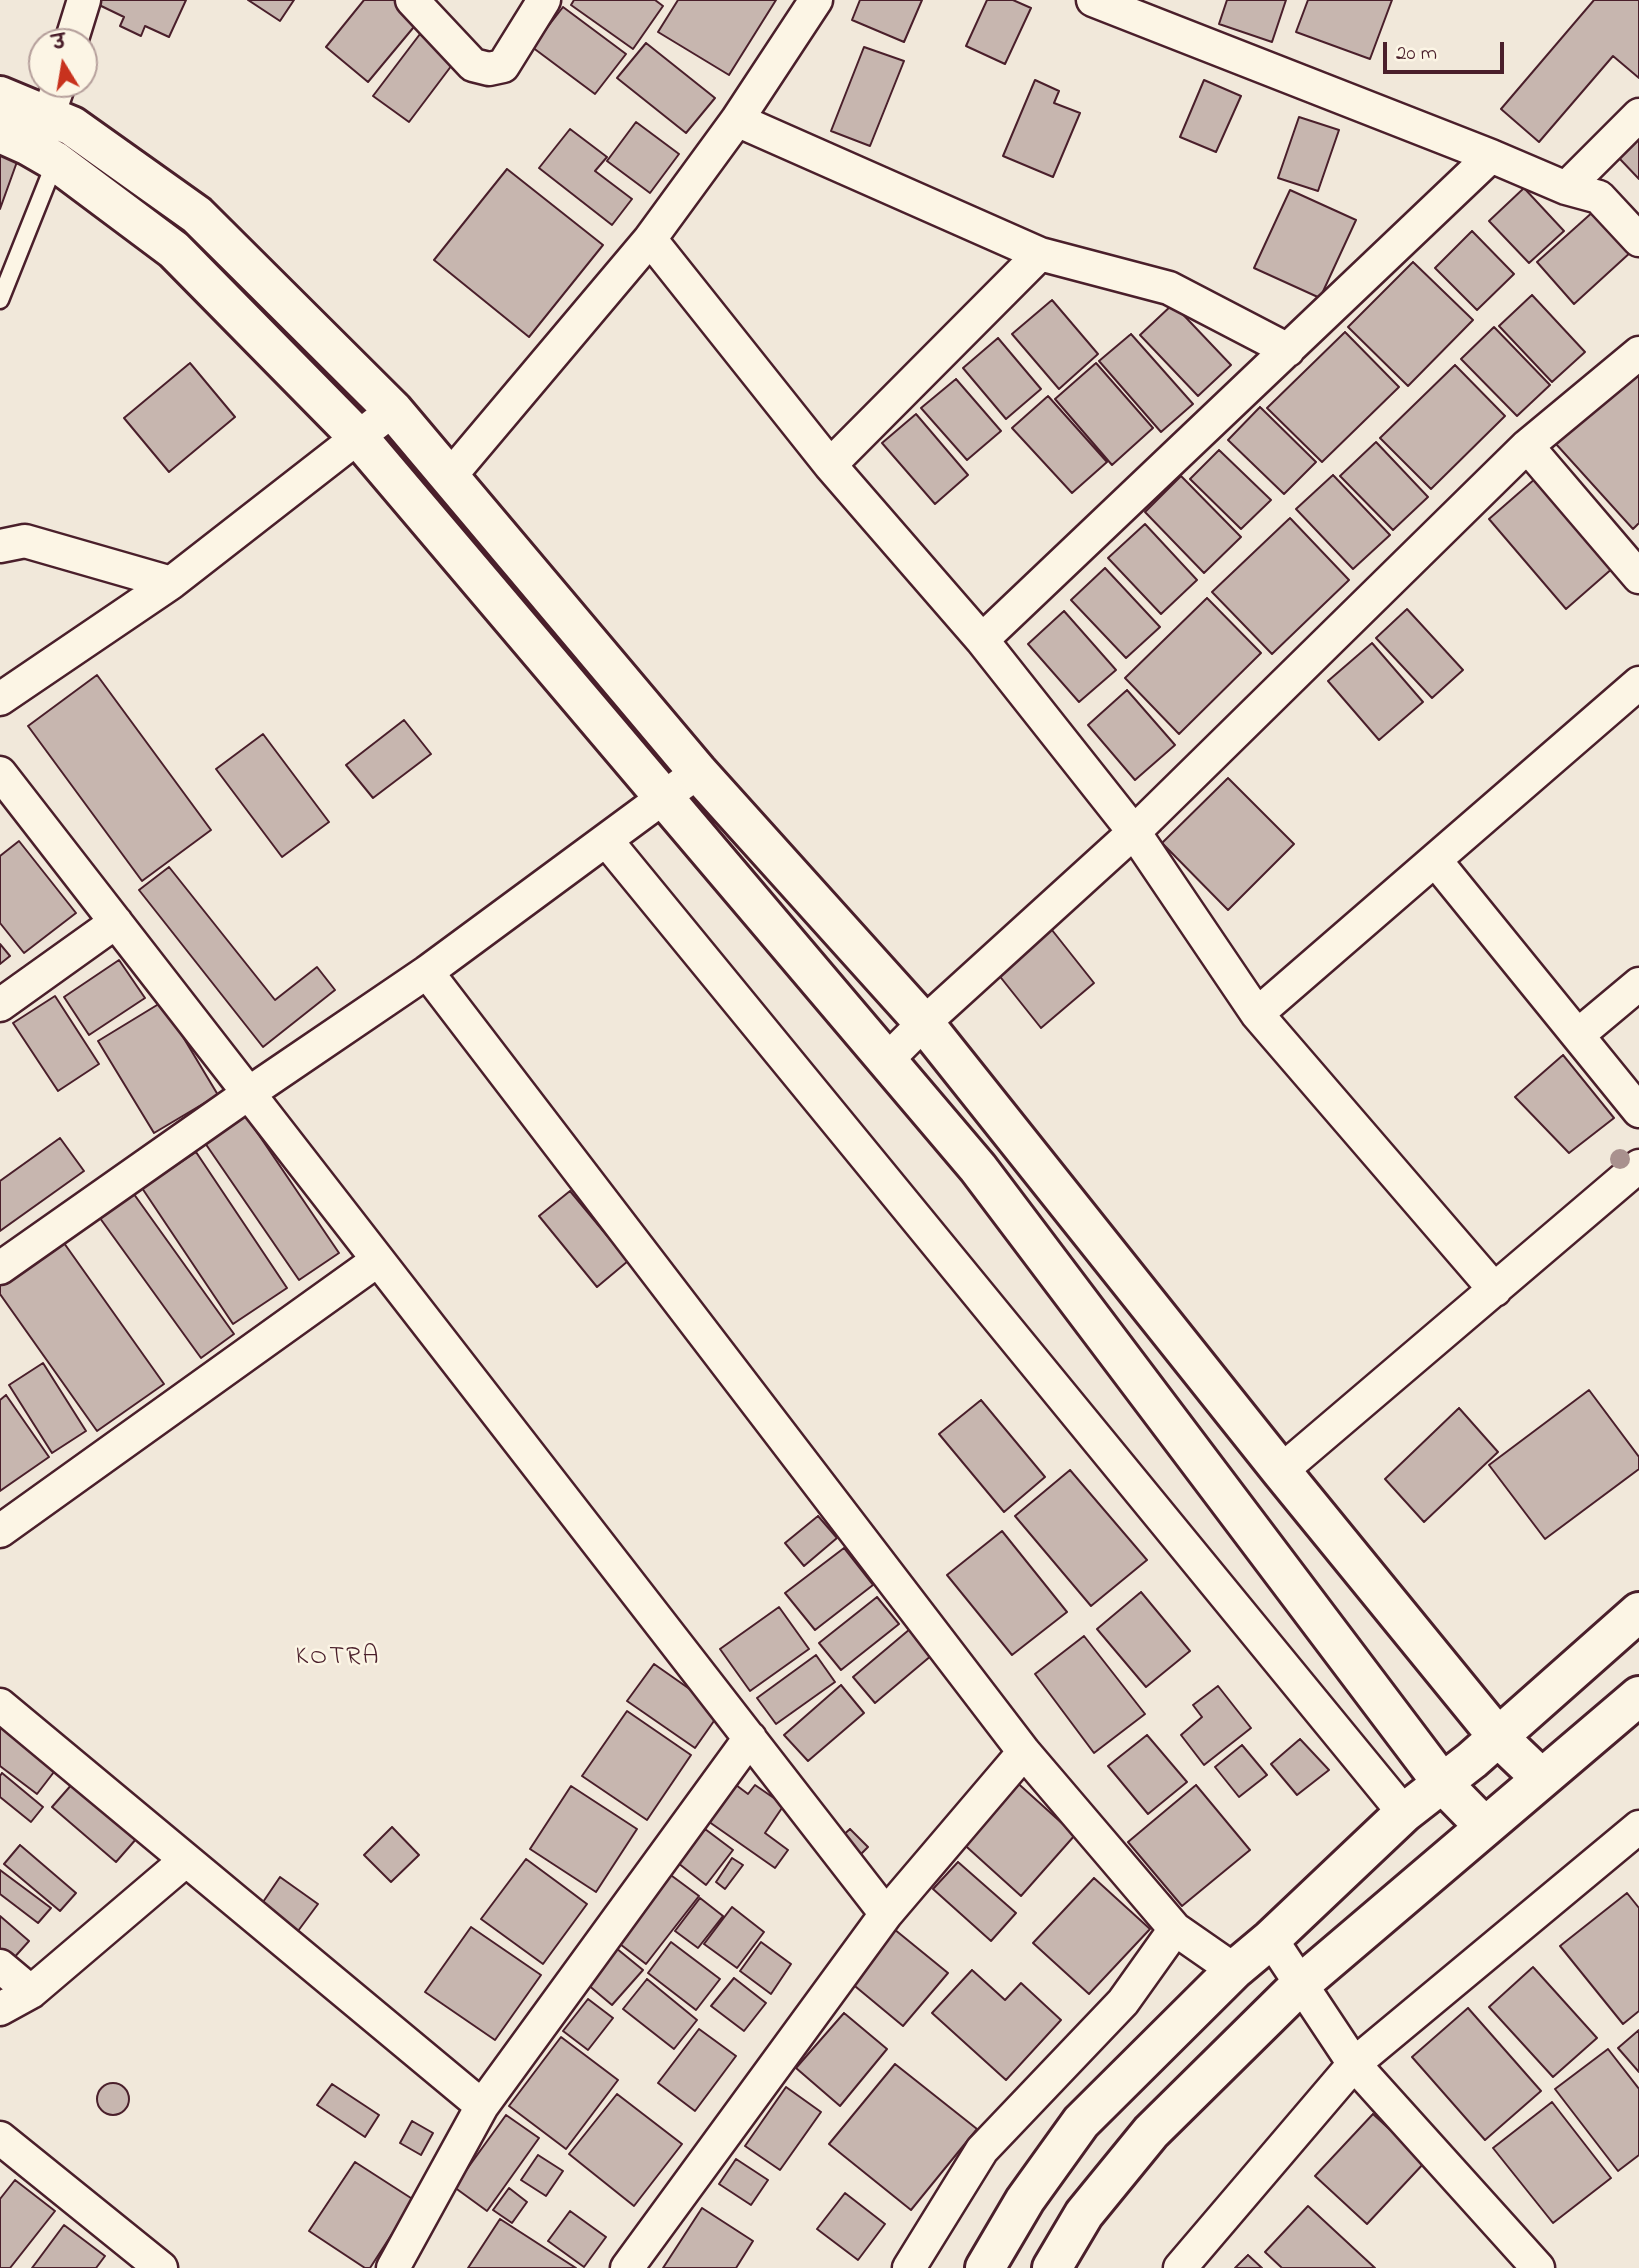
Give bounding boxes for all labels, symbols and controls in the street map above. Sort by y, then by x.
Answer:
north arrow [28,28,98,98]
scale bar [1387,28,1508,72]
text: उ [50,29,68,58]
text: 20 m [1396,39,1437,69]
district label: KOTRA [296,1643,380,1675]

